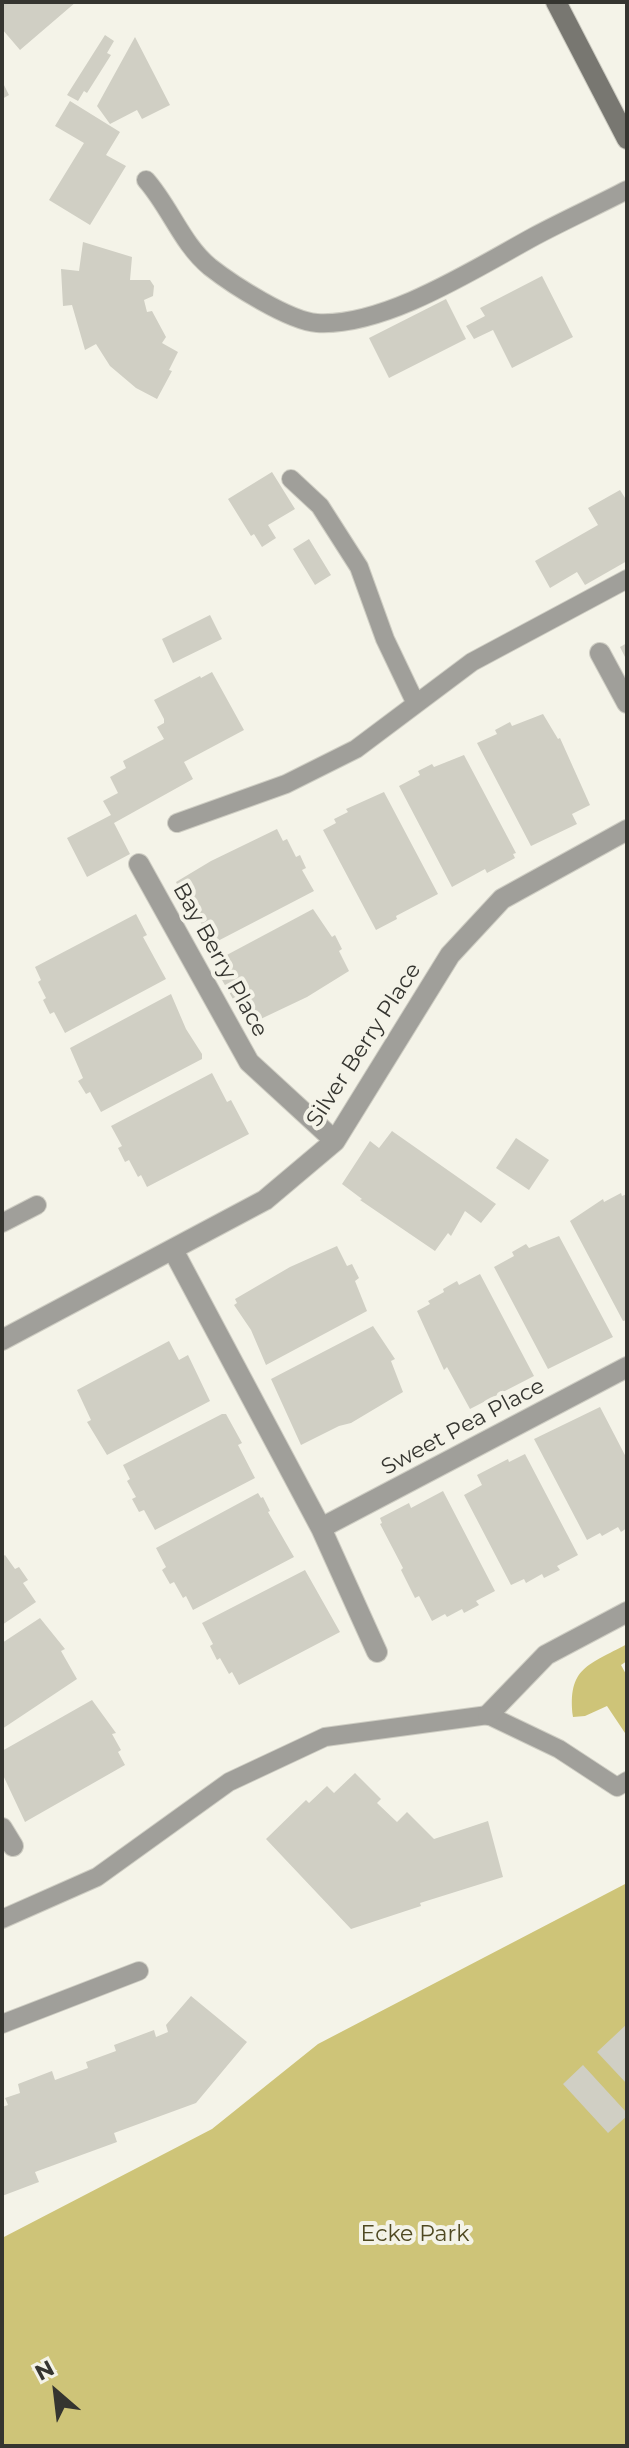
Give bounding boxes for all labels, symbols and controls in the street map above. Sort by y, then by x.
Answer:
street label: Bay Berry Place [167,878,273,1042]
street label: Silver Berry Place [301,958,427,1132]
street label: Sweet Pea Place [377,1373,549,1481]
park label: Ecke Park [361,2222,469,2248]
north arrow [16,2352,96,2432]
text: N [30,2354,59,2386]

